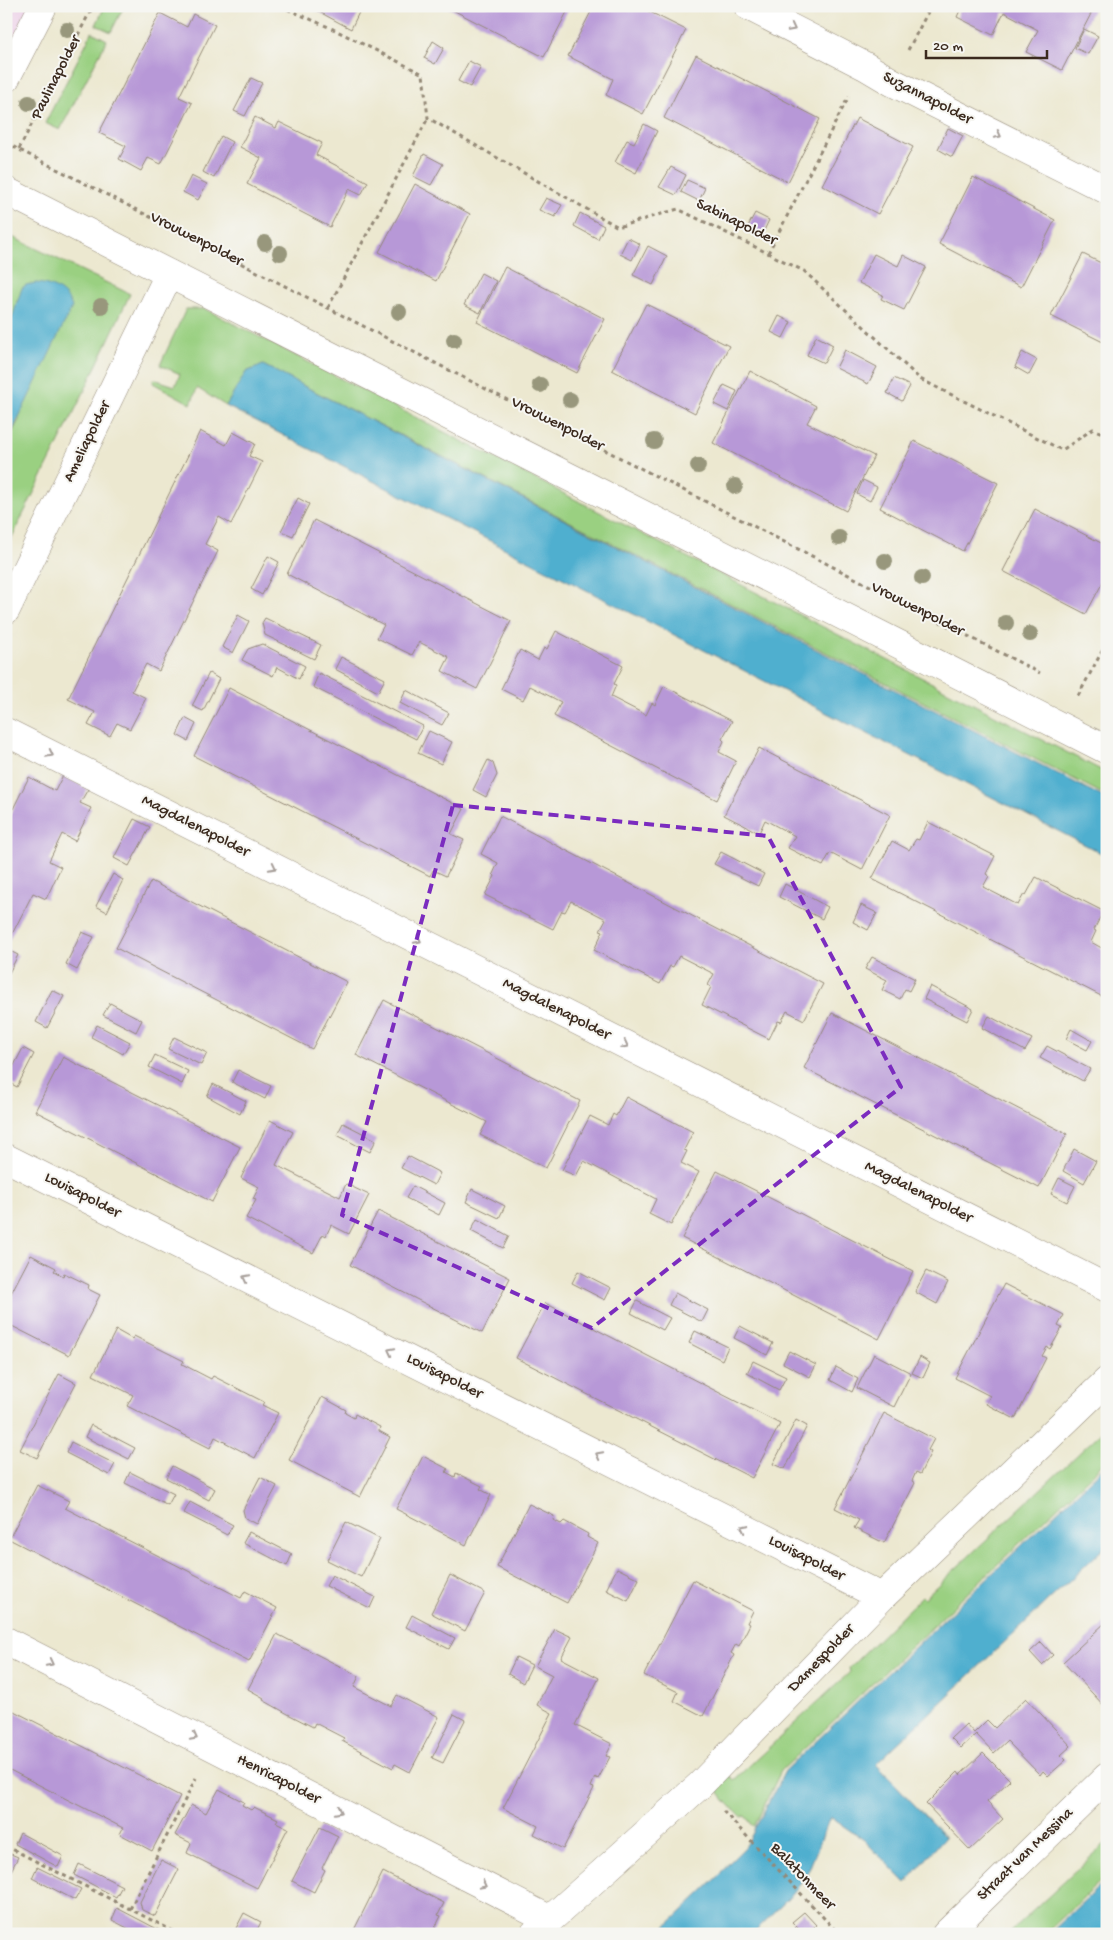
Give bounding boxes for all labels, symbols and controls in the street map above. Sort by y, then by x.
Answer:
one-way arrow [786,22,795,32]
scale bar [926,28,1047,60]
street label: Paulinapolder [27,32,87,124]
text: 20 m [933,38,963,56]
street label: Suzannapolder [879,68,976,130]
one-way arrow [993,129,1002,139]
street label: Sabinapolder [692,195,781,251]
street label: Vrouwenpolder [146,208,247,272]
street label: Vrouwenpolder [507,393,608,457]
street label: Ameliapolder [60,397,116,486]
street label: Vrouwenpolder [867,578,968,642]
one-way arrow [45,748,54,758]
street label: Magdalenapolder [138,792,253,863]
one-way arrow [268,861,277,871]
one-way arrow [413,934,422,944]
street label: Magdalenapolder [499,975,614,1046]
one-way arrow [620,1039,629,1049]
street label: Magdalenapolder [861,1158,976,1229]
street label: Louisapolder [41,1169,124,1224]
one-way arrow [242,1274,251,1284]
one-way arrow [387,1347,396,1357]
street label: Louisapolder [403,1350,486,1405]
one-way arrow [595,1451,604,1461]
one-way arrow [740,1524,749,1534]
street label: Louisapolder [765,1532,848,1587]
street label: Damespolder [784,1620,860,1698]
one-way arrow [44,1657,53,1667]
one-way arrow [189,1731,198,1741]
street label: Henricapolder [233,1751,324,1810]
street label: Straat van Messina [974,1804,1079,1906]
one-way arrow [334,1805,343,1815]
street label: Balatonmeer [765,1839,839,1915]
one-way arrow [478,1879,487,1889]

